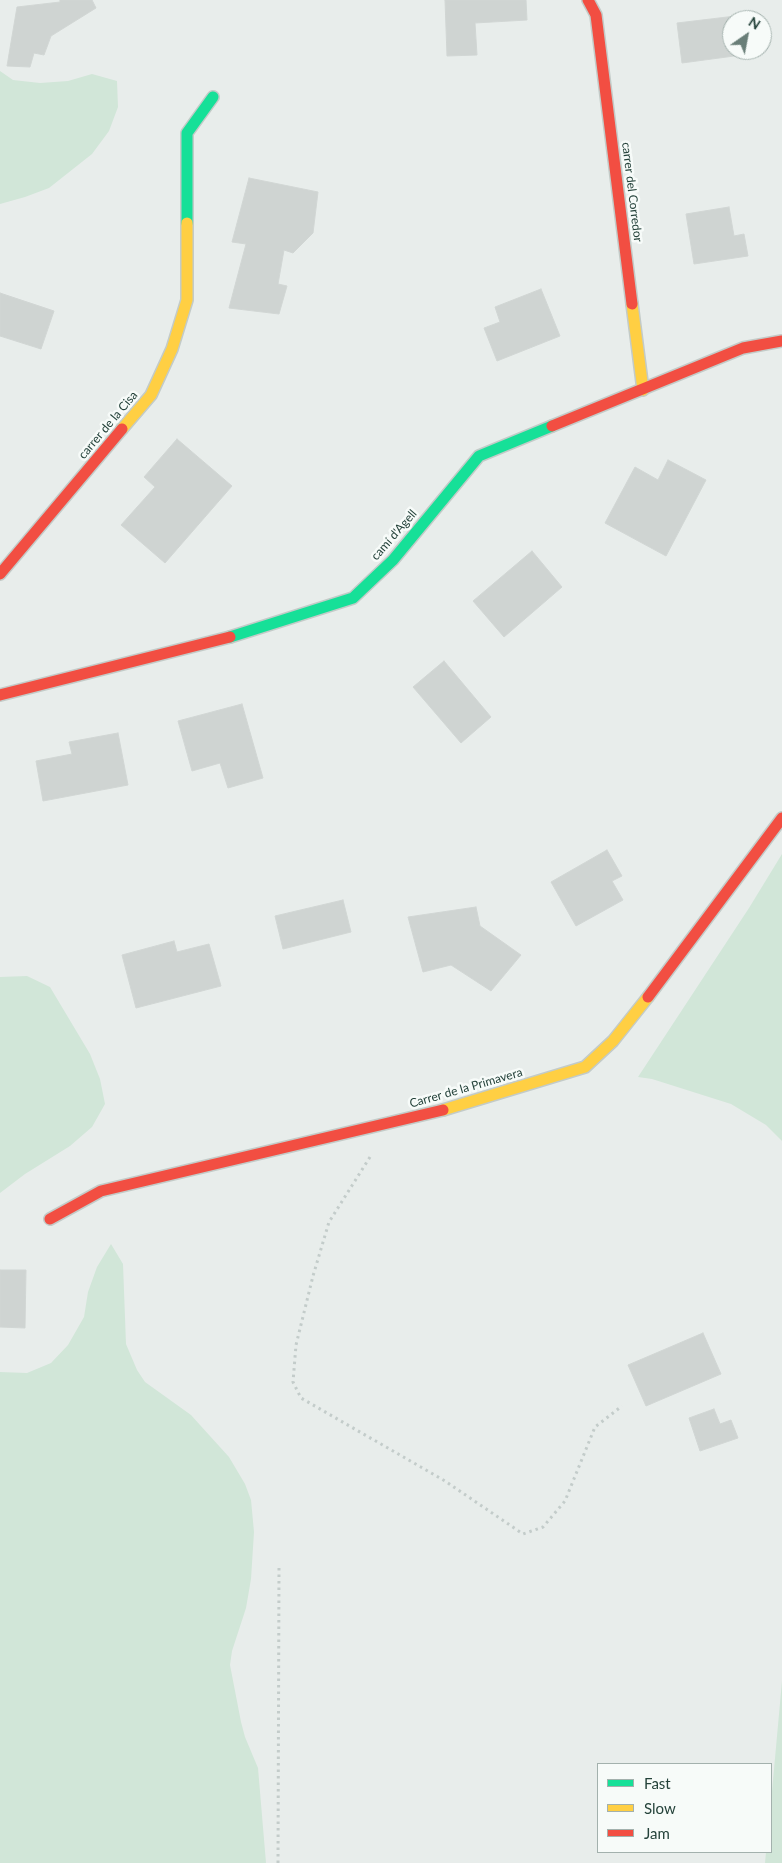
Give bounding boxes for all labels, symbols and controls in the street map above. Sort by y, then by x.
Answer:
north arrow [722,10,772,60]
text: N [746,13,764,33]
street label: carrer del Corredor [619,141,645,243]
street label: carrer de la Cisa [75,388,141,462]
street label: camí d'Agell [368,507,420,563]
street label: Carrer de la Primavera [408,1065,524,1111]
legend [597,1763,772,1853]
text: Fast [644,1774,671,1792]
text: Slow [644,1799,676,1817]
text: Jam [644,1824,670,1842]

